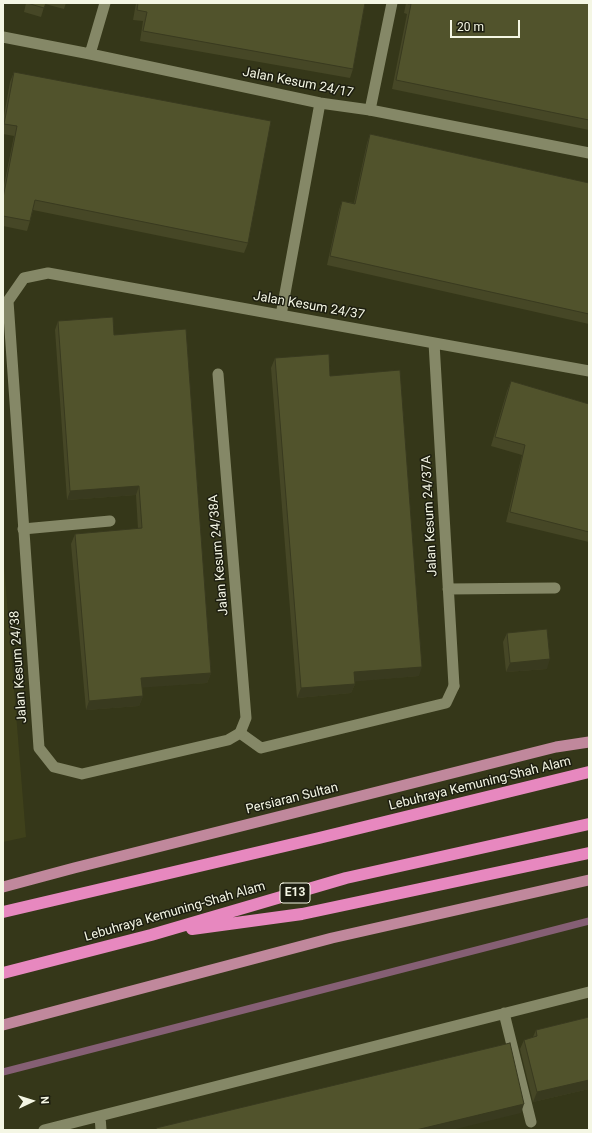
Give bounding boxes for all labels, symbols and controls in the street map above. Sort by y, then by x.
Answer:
scale bar [452,12,522,38]
text: 20 m [457,20,484,34]
street label: Jalan Kesum 24/17 [241,65,355,101]
street label: Jalan Kesum 24/37 [252,289,366,323]
street label: Jalan Kesum 24/37A [419,455,441,577]
street label: Jalan Kesum 24/38A [206,494,232,616]
street label: Jalan Kesum 24/38 [7,610,31,724]
street label: Lebuhraya Kemuning-Shah Alam [387,754,573,814]
street label: Persiaran Sultan [244,780,340,818]
street label: Lebuhraya Kemuning-Shah Alam [83,879,267,945]
road number: E13 [280,883,310,903]
north arrow [12,1081,52,1121]
text: N [38,1096,51,1104]

